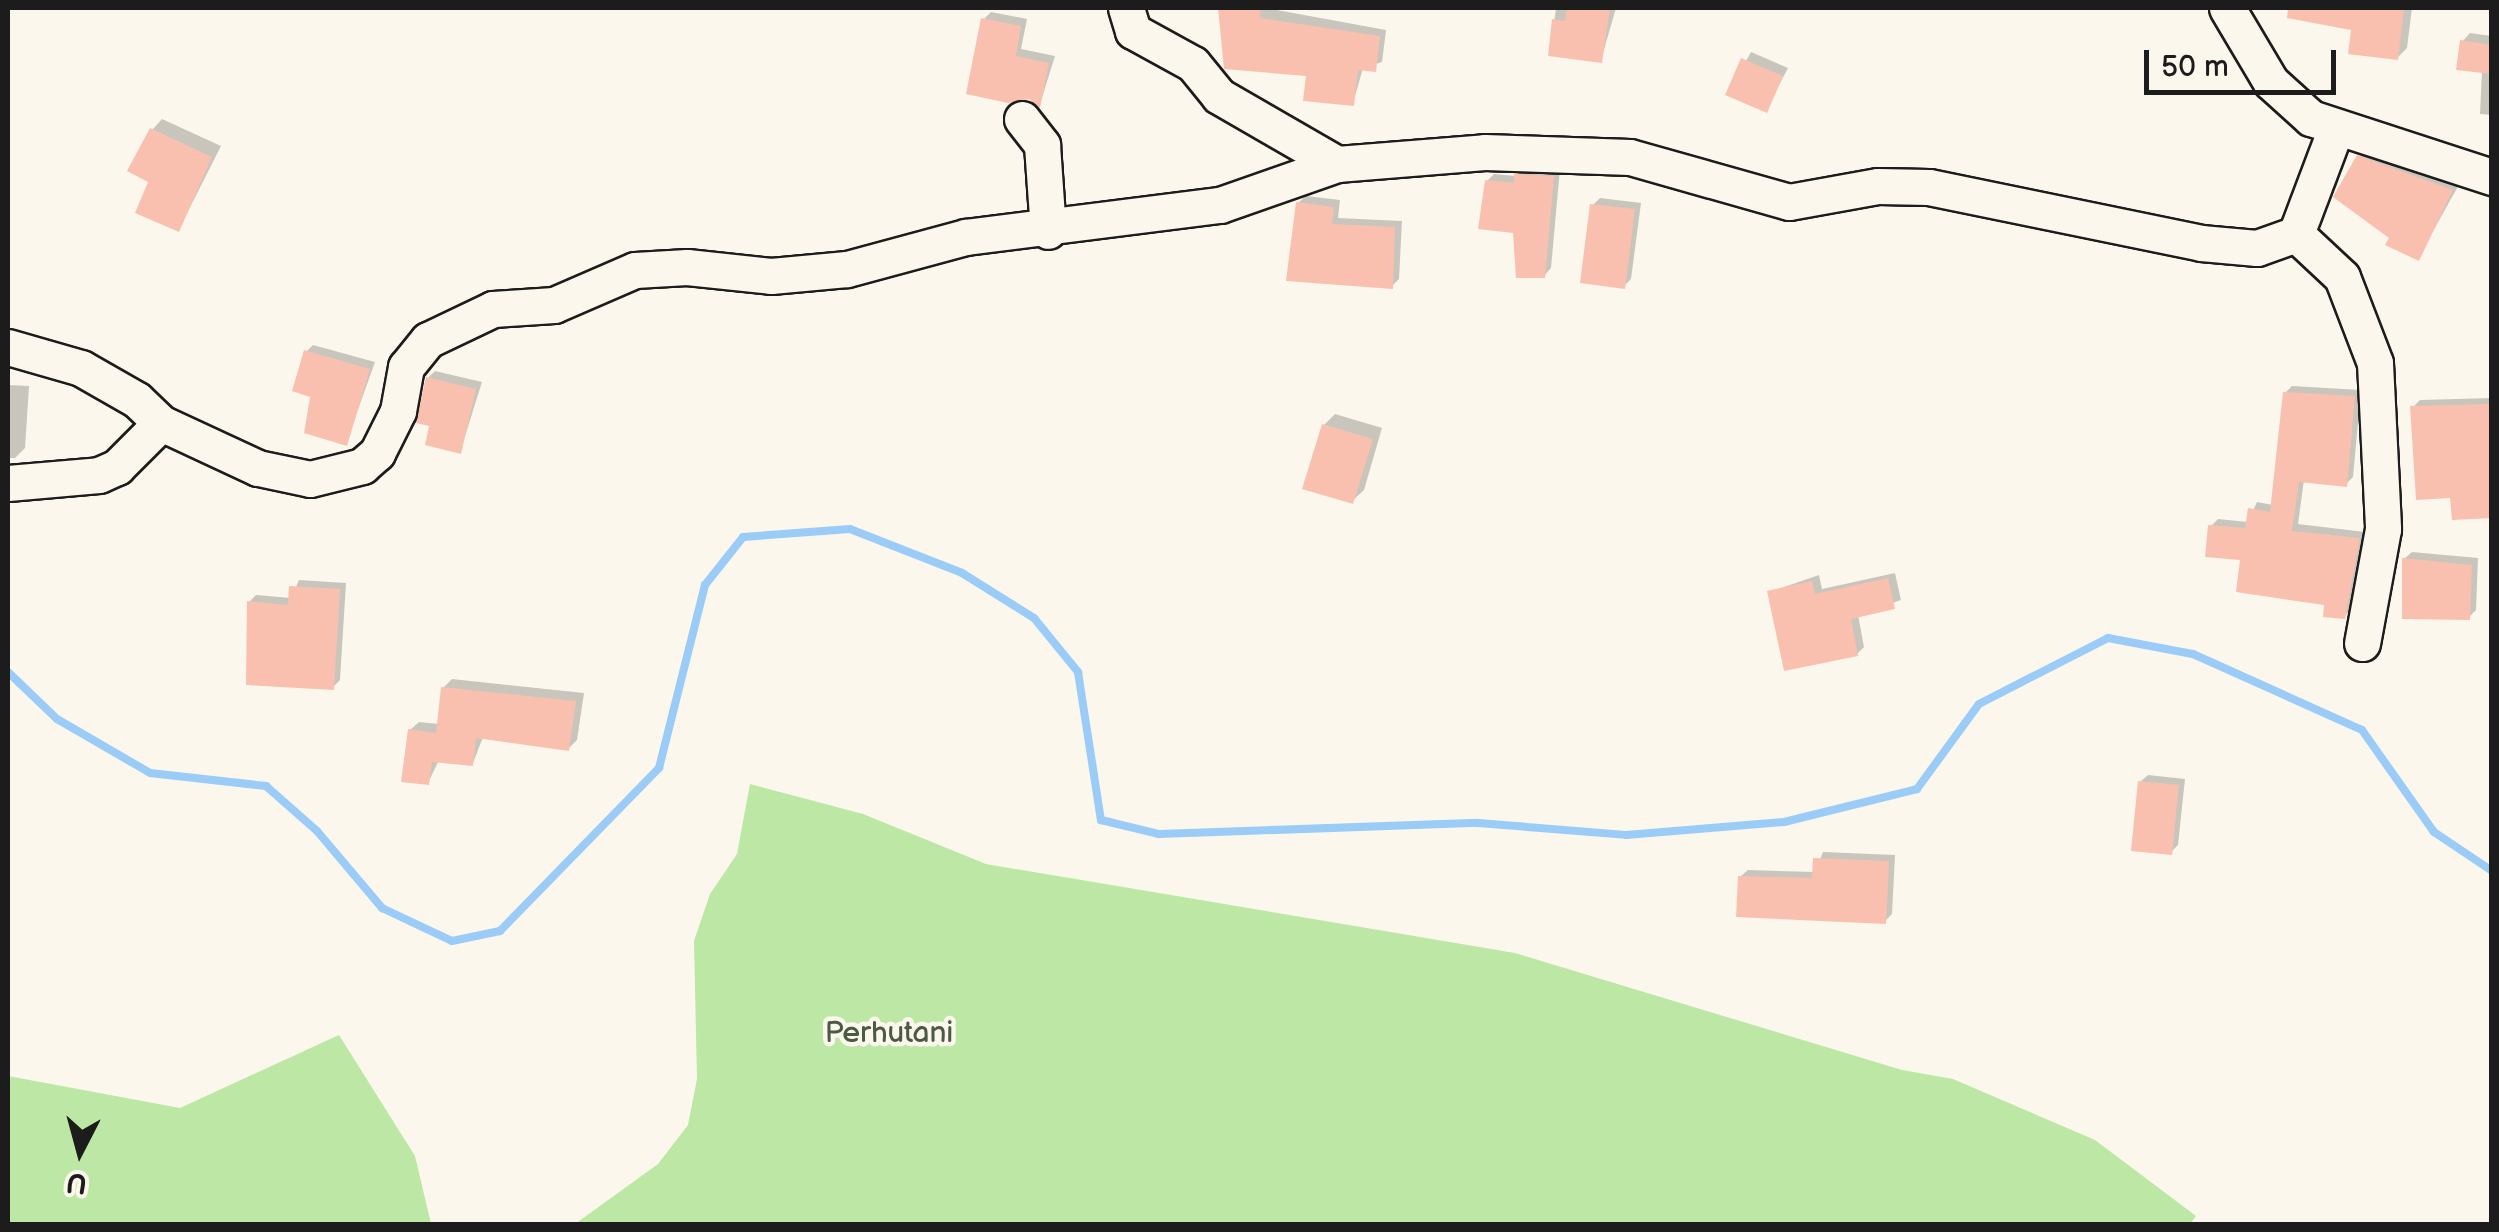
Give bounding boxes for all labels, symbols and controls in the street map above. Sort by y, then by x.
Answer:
scale bar [2149,30,2342,92]
text: 50 m [2161,49,2229,85]
park label: Perhutani [825,1015,953,1051]
north arrow [30,1102,130,1202]
text: U [65,1165,88,1200]

